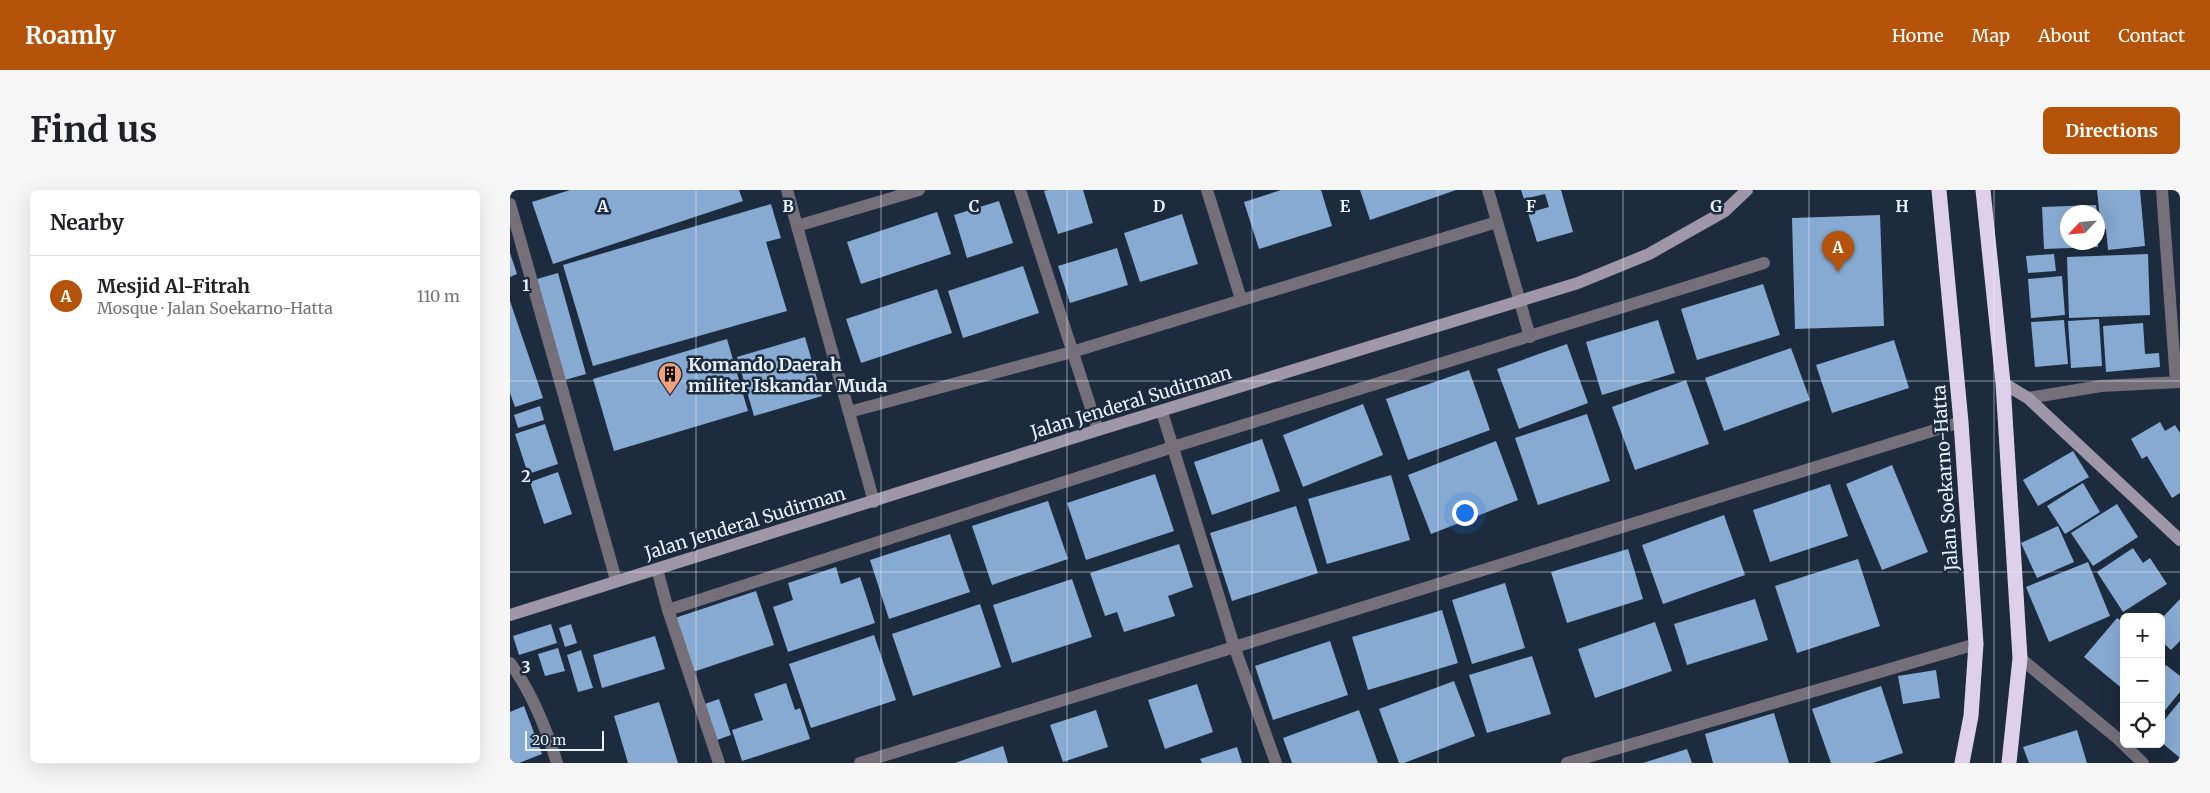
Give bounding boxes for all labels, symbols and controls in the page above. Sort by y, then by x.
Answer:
text: Roamly [25,20,116,51]
text: Home [1892,24,1944,47]
text: Map [1972,24,2010,47]
text: About [2038,24,2090,47]
text: Contact [2118,24,2185,47]
button: Directions [2043,107,2180,154]
text: Find us [30,108,157,152]
text: A [596,196,609,216]
text: B [782,196,794,216]
text: C [969,196,979,216]
text: D [1153,196,1165,216]
text: E [1340,196,1351,216]
text: F [1526,196,1536,216]
text: G [1710,196,1722,216]
text: H [1895,196,1909,216]
north arrow [2060,205,2105,250]
text: Nearby [50,209,124,236]
pin: A [1822,231,1854,272]
text: Mesjid Al-Fitrah [97,274,250,298]
text: 1 [522,275,530,295]
text: A [60,286,72,306]
text: 110 m [417,286,460,306]
text: Mosque · Jalan Soekarno-Hatta [97,298,333,318]
place label: Komando Daerah militer Iskandar Muda [688,353,888,397]
street label: Jalan Jenderal Sudirman [1027,360,1234,444]
building icon: Komando Daerah militer Iskandar Muda [657,361,683,395]
street label: Jalan Soekarno-Hatta [1927,384,1963,573]
text: 2 [521,466,531,486]
street label: Jalan Jenderal Sudirman [641,481,848,565]
your location [1452,500,1478,526]
map controls [2120,613,2165,748]
button: + [2120,613,2165,658]
text: 3 [521,657,531,677]
button: − [2120,658,2165,703]
button: locate [2120,703,2165,748]
scale bar [525,728,604,751]
text: 20 m [532,731,566,749]

